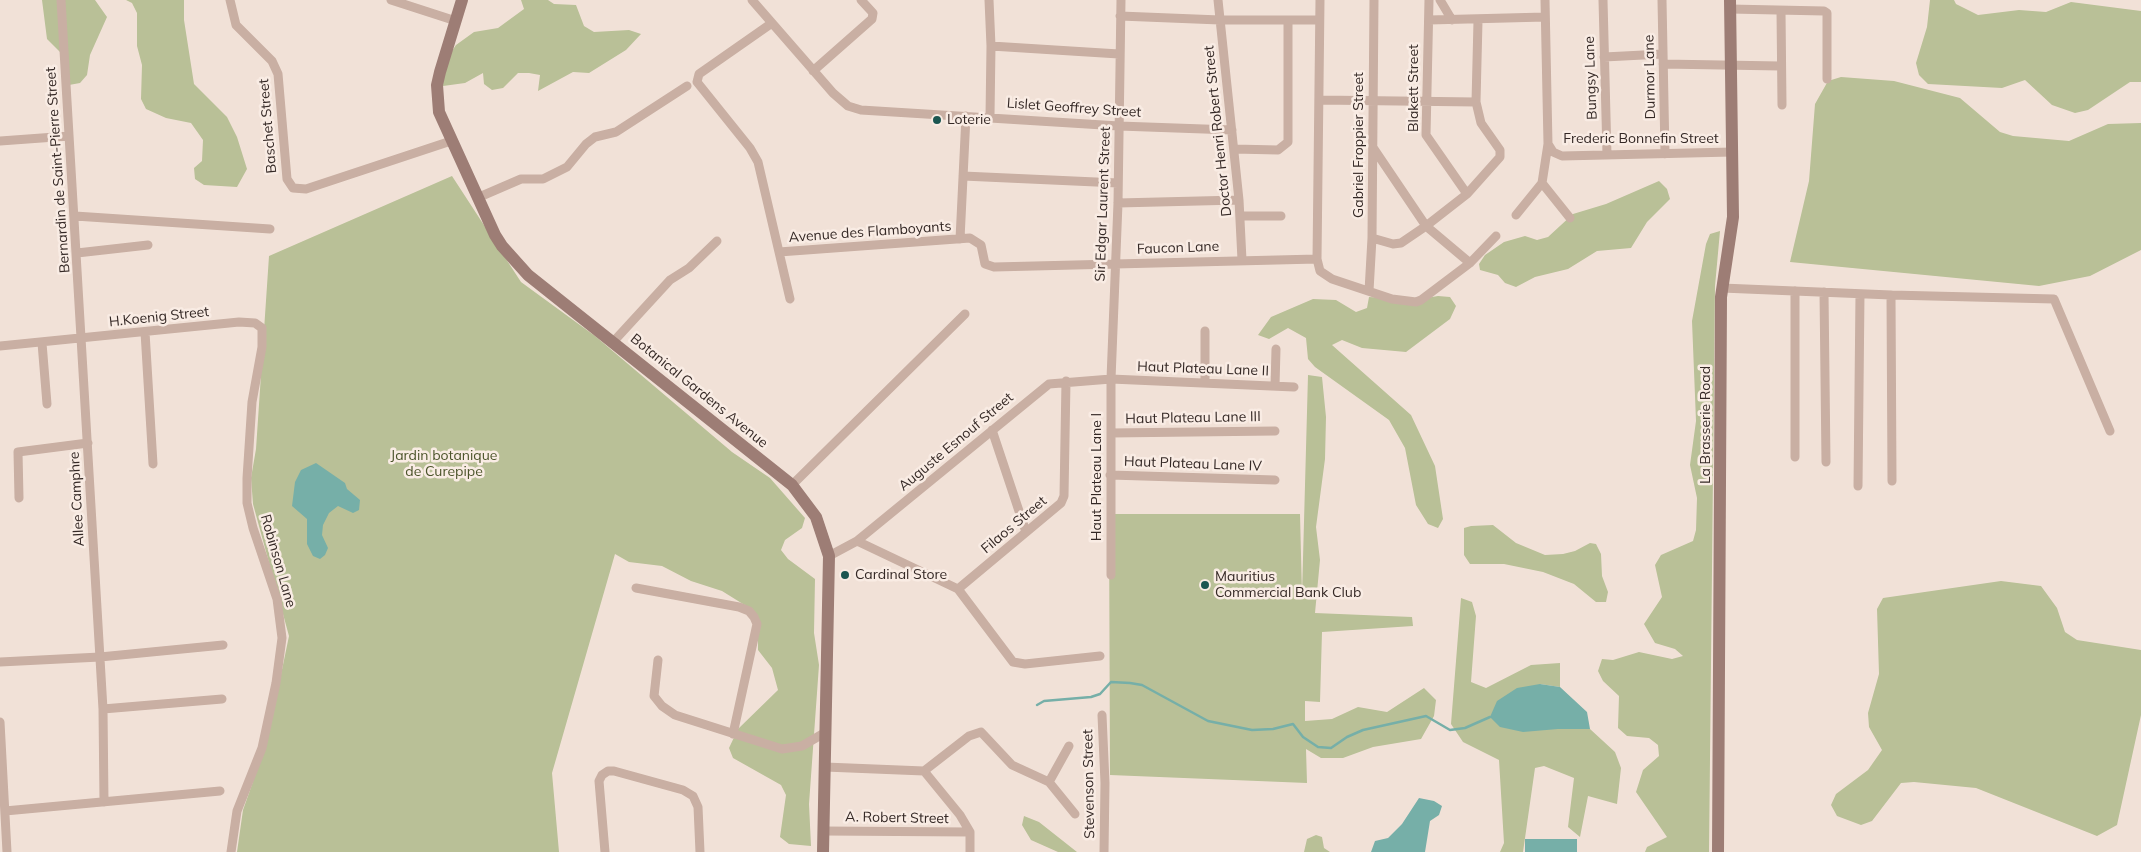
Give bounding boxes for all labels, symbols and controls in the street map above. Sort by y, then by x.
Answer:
street label: Durmor Lane [1641,35,1659,119]
street label: Bungsy Lane [1581,36,1601,120]
street label: Blakett Street [1406,44,1422,132]
street label: Doctor Henri Robert Street [1201,45,1235,217]
street label: Bernardin de Saint-Pierre Street [42,66,74,274]
street label: Gabriel Froppier Street [1351,72,1367,218]
street label: Baschet Street [255,78,281,174]
street label: Lislet Geoffrey Street [1006,95,1142,121]
place label: Loterie [947,112,991,128]
marker: Loterie [931,114,943,126]
street label: Sir Edgar Laurent Street [1092,126,1114,282]
street label: Frederic Bonnefin Street [1563,131,1719,147]
street label: Avenue des Flamboyants [788,218,952,246]
street label: Faucon Lane [1136,238,1220,258]
street label: H.Koenig Street [108,303,210,331]
street label: Botanical Gardens Avenue [627,330,771,452]
street label: Haut Plateau Lane II [1137,358,1269,380]
street label: La Brasserie Road [1698,366,1714,484]
street label: Auguste Esnouf Street [895,389,1017,495]
street label: Haut Plateau Lane III [1125,408,1261,428]
street label: Haut Plateau Lane I [1089,413,1105,541]
park label: Jardin botanique de Curepipe [391,448,497,481]
street label: Allee Camphre [66,451,88,547]
street label: Haut Plateau Lane IV [1124,453,1262,475]
street label: Filaos Street [978,493,1050,557]
street label: Robinson Lane [257,512,299,610]
place label: Cardinal Store [855,567,947,583]
marker: Cardinal Store [839,569,851,581]
place label: Mauritius Commercial Bank Club [1215,569,1361,602]
marker: Mauritius Commercial Bank Club [1199,579,1211,591]
street label: Stevenson Street [1080,729,1098,839]
street label: A. Robert Street [845,809,949,827]

